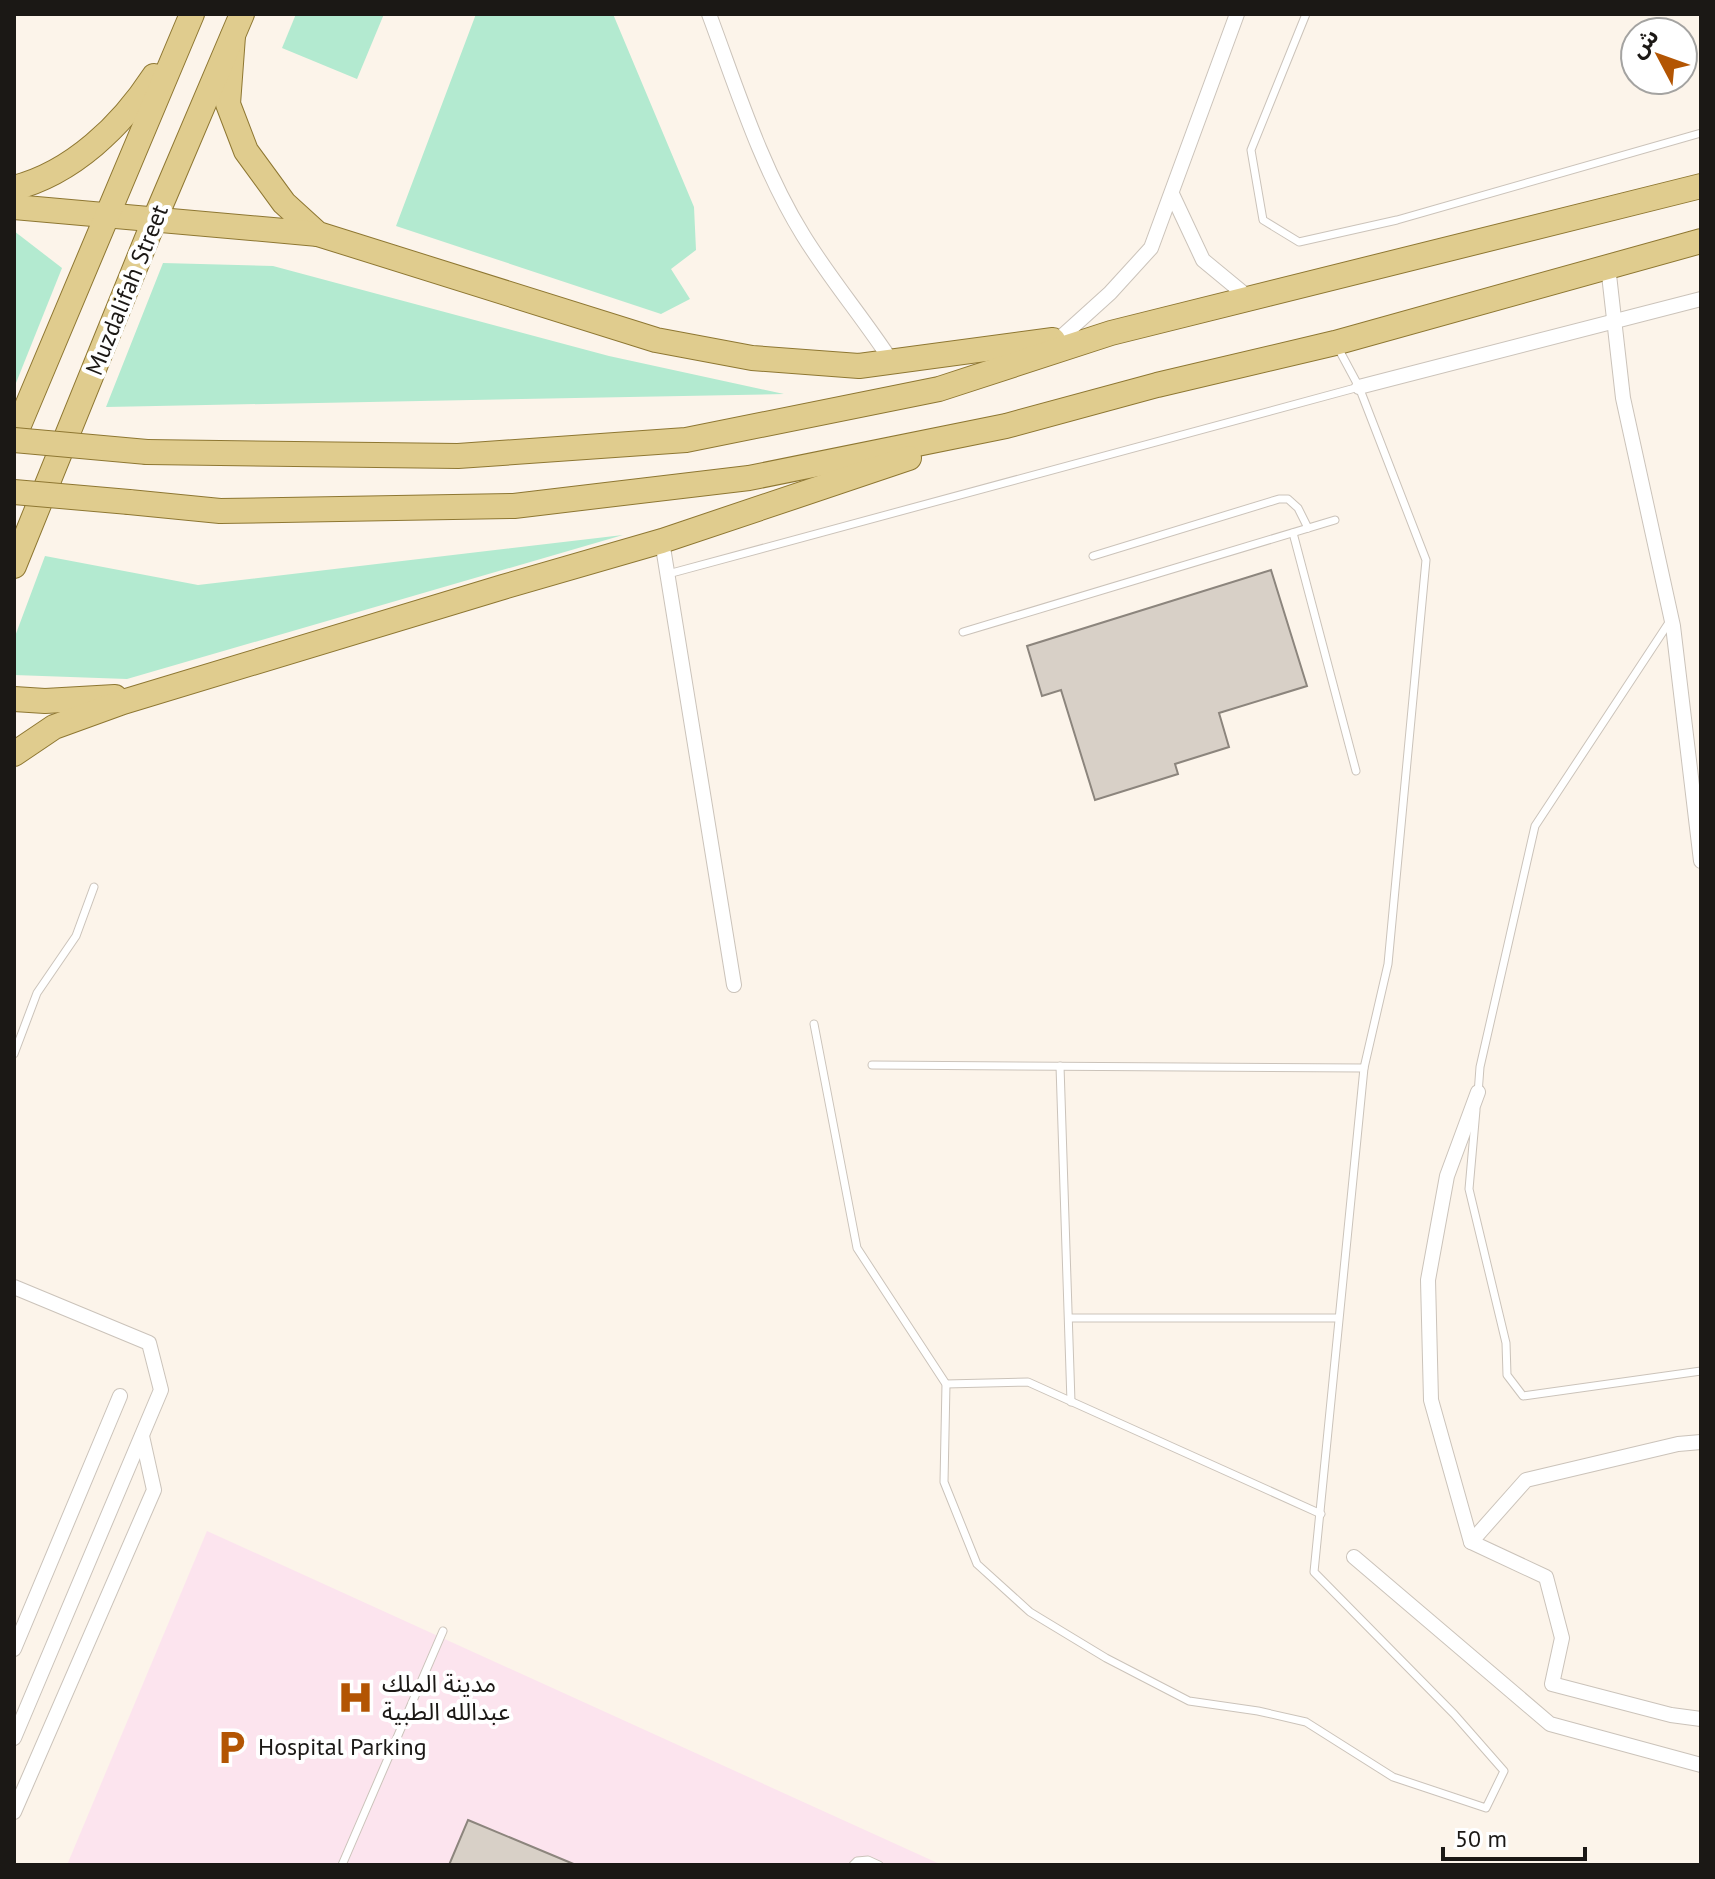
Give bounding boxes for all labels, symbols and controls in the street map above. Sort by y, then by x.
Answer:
north arrow [1619,16,1699,96]
text: ش [1623,22,1664,63]
street label: Muzdalifah Street [78,200,175,380]
place label: مدينة الملك عبدالله الطبية [382,1668,510,1727]
hospital icon: مدينة الملك عبدالله الطبية [337,1679,375,1717]
parking icon: Hospital Parking [213,1728,251,1766]
place label: Hospital Parking [258,1731,427,1762]
scale bar [1443,1811,1585,1861]
text: 50 m [1455,1823,1507,1854]

